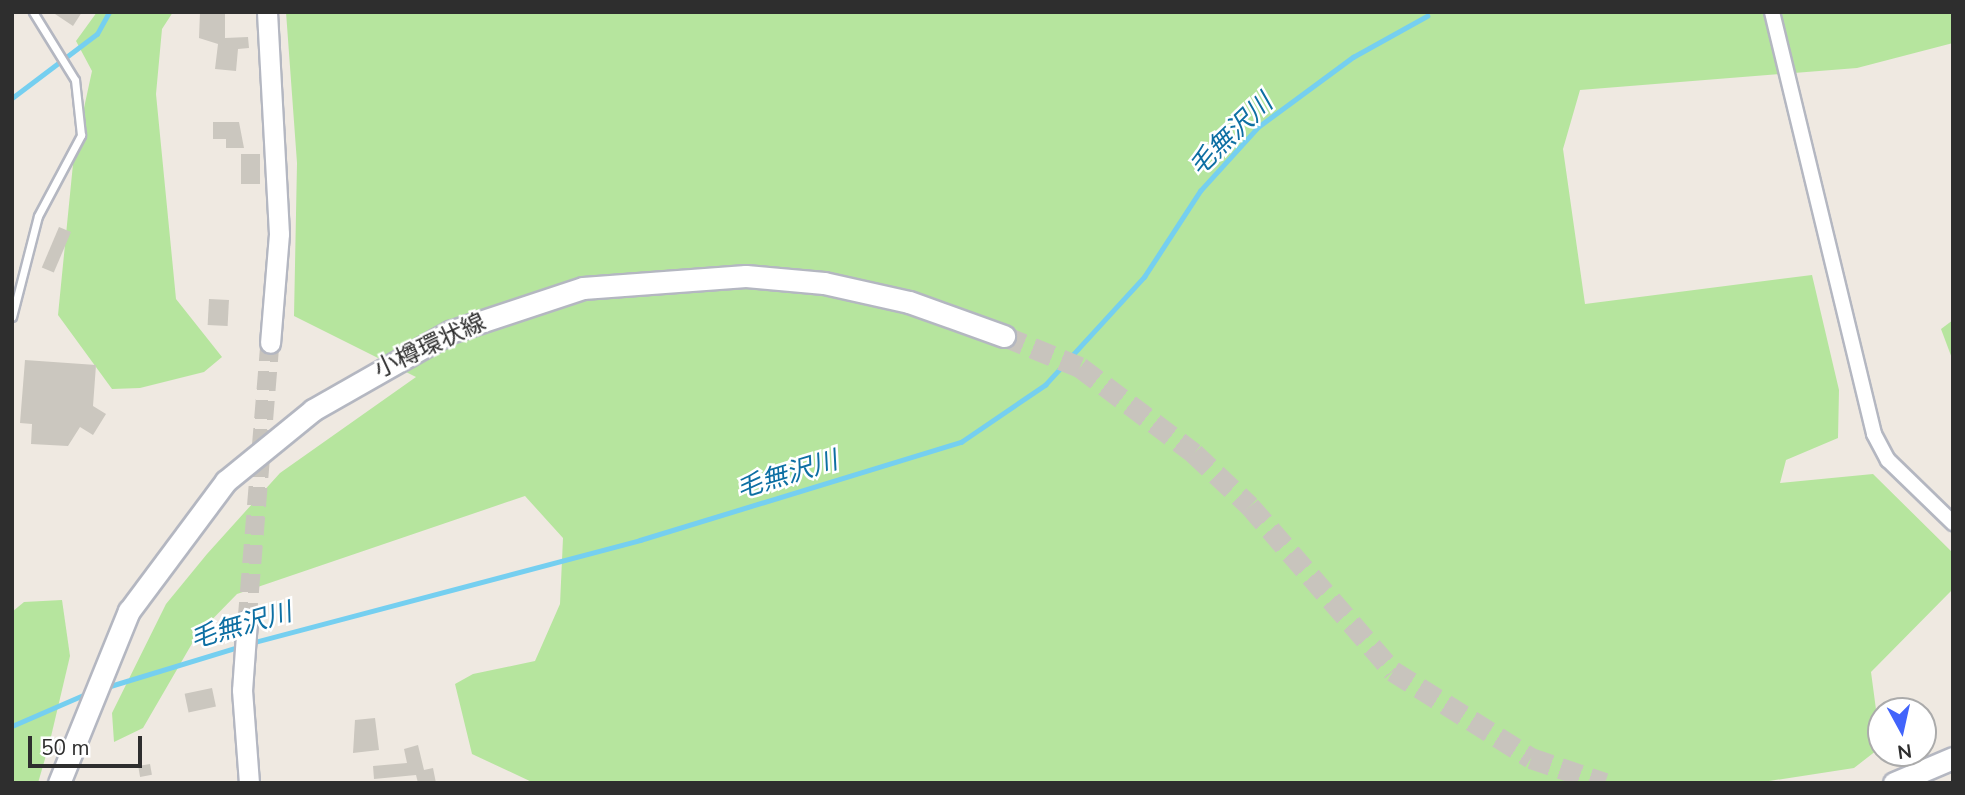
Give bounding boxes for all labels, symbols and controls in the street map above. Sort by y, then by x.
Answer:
water label: 毛無沢川 [1183,88,1279,182]
street label: 小樽環状線 [370,308,490,384]
water label: 毛無沢川 [733,445,841,505]
water label: 毛無沢川 [187,597,295,655]
north arrow [1867,697,1937,767]
scale bar [32,722,145,766]
text: 50 m [41,734,90,762]
text: N [1896,737,1913,765]

